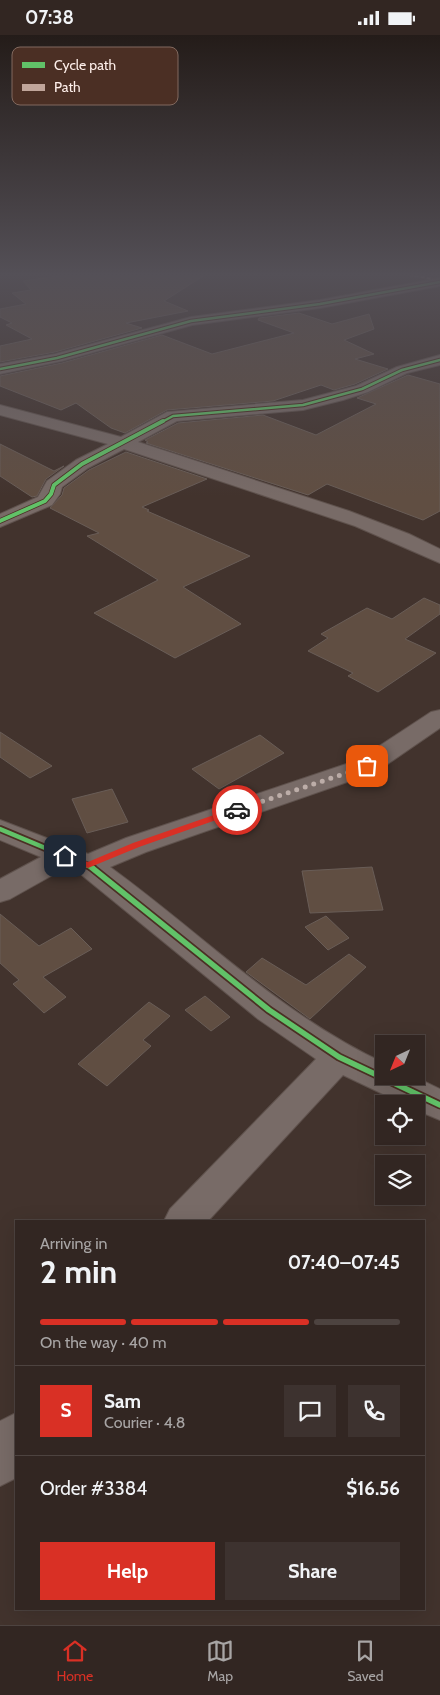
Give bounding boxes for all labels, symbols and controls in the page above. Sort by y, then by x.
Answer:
text: 07:38 [25,6,74,29]
legend [12,47,178,105]
text: Cycle path [54,56,116,74]
text: Path [54,78,81,96]
pin [346,745,388,787]
icon: bag [353,752,381,780]
courier [212,785,262,835]
icon: car [223,796,251,824]
pin [44,835,86,877]
icon: home [51,842,79,870]
north arrow [375,1035,425,1085]
map controls [375,1035,425,1205]
button: locate [375,1095,425,1145]
button: layers [375,1155,425,1205]
text: Arriving in [40,1234,107,1253]
text: 07:40–07:45 [288,1251,400,1274]
text: 2 min [40,1252,117,1291]
text: On the way · 40 m [40,1333,167,1352]
button: chat [284,1385,336,1437]
button: phone [348,1385,400,1437]
text: Sam [104,1390,141,1413]
text: S [60,1399,72,1422]
text: Courier · 4.8 [104,1413,186,1432]
text: Order #3384 [40,1477,147,1500]
text: $16.56 [346,1477,400,1500]
button: Help [40,1542,215,1600]
button: Share [225,1542,400,1600]
tab: Home [56,1637,93,1685]
tab: Map [206,1637,234,1685]
tab: Saved [347,1637,384,1685]

